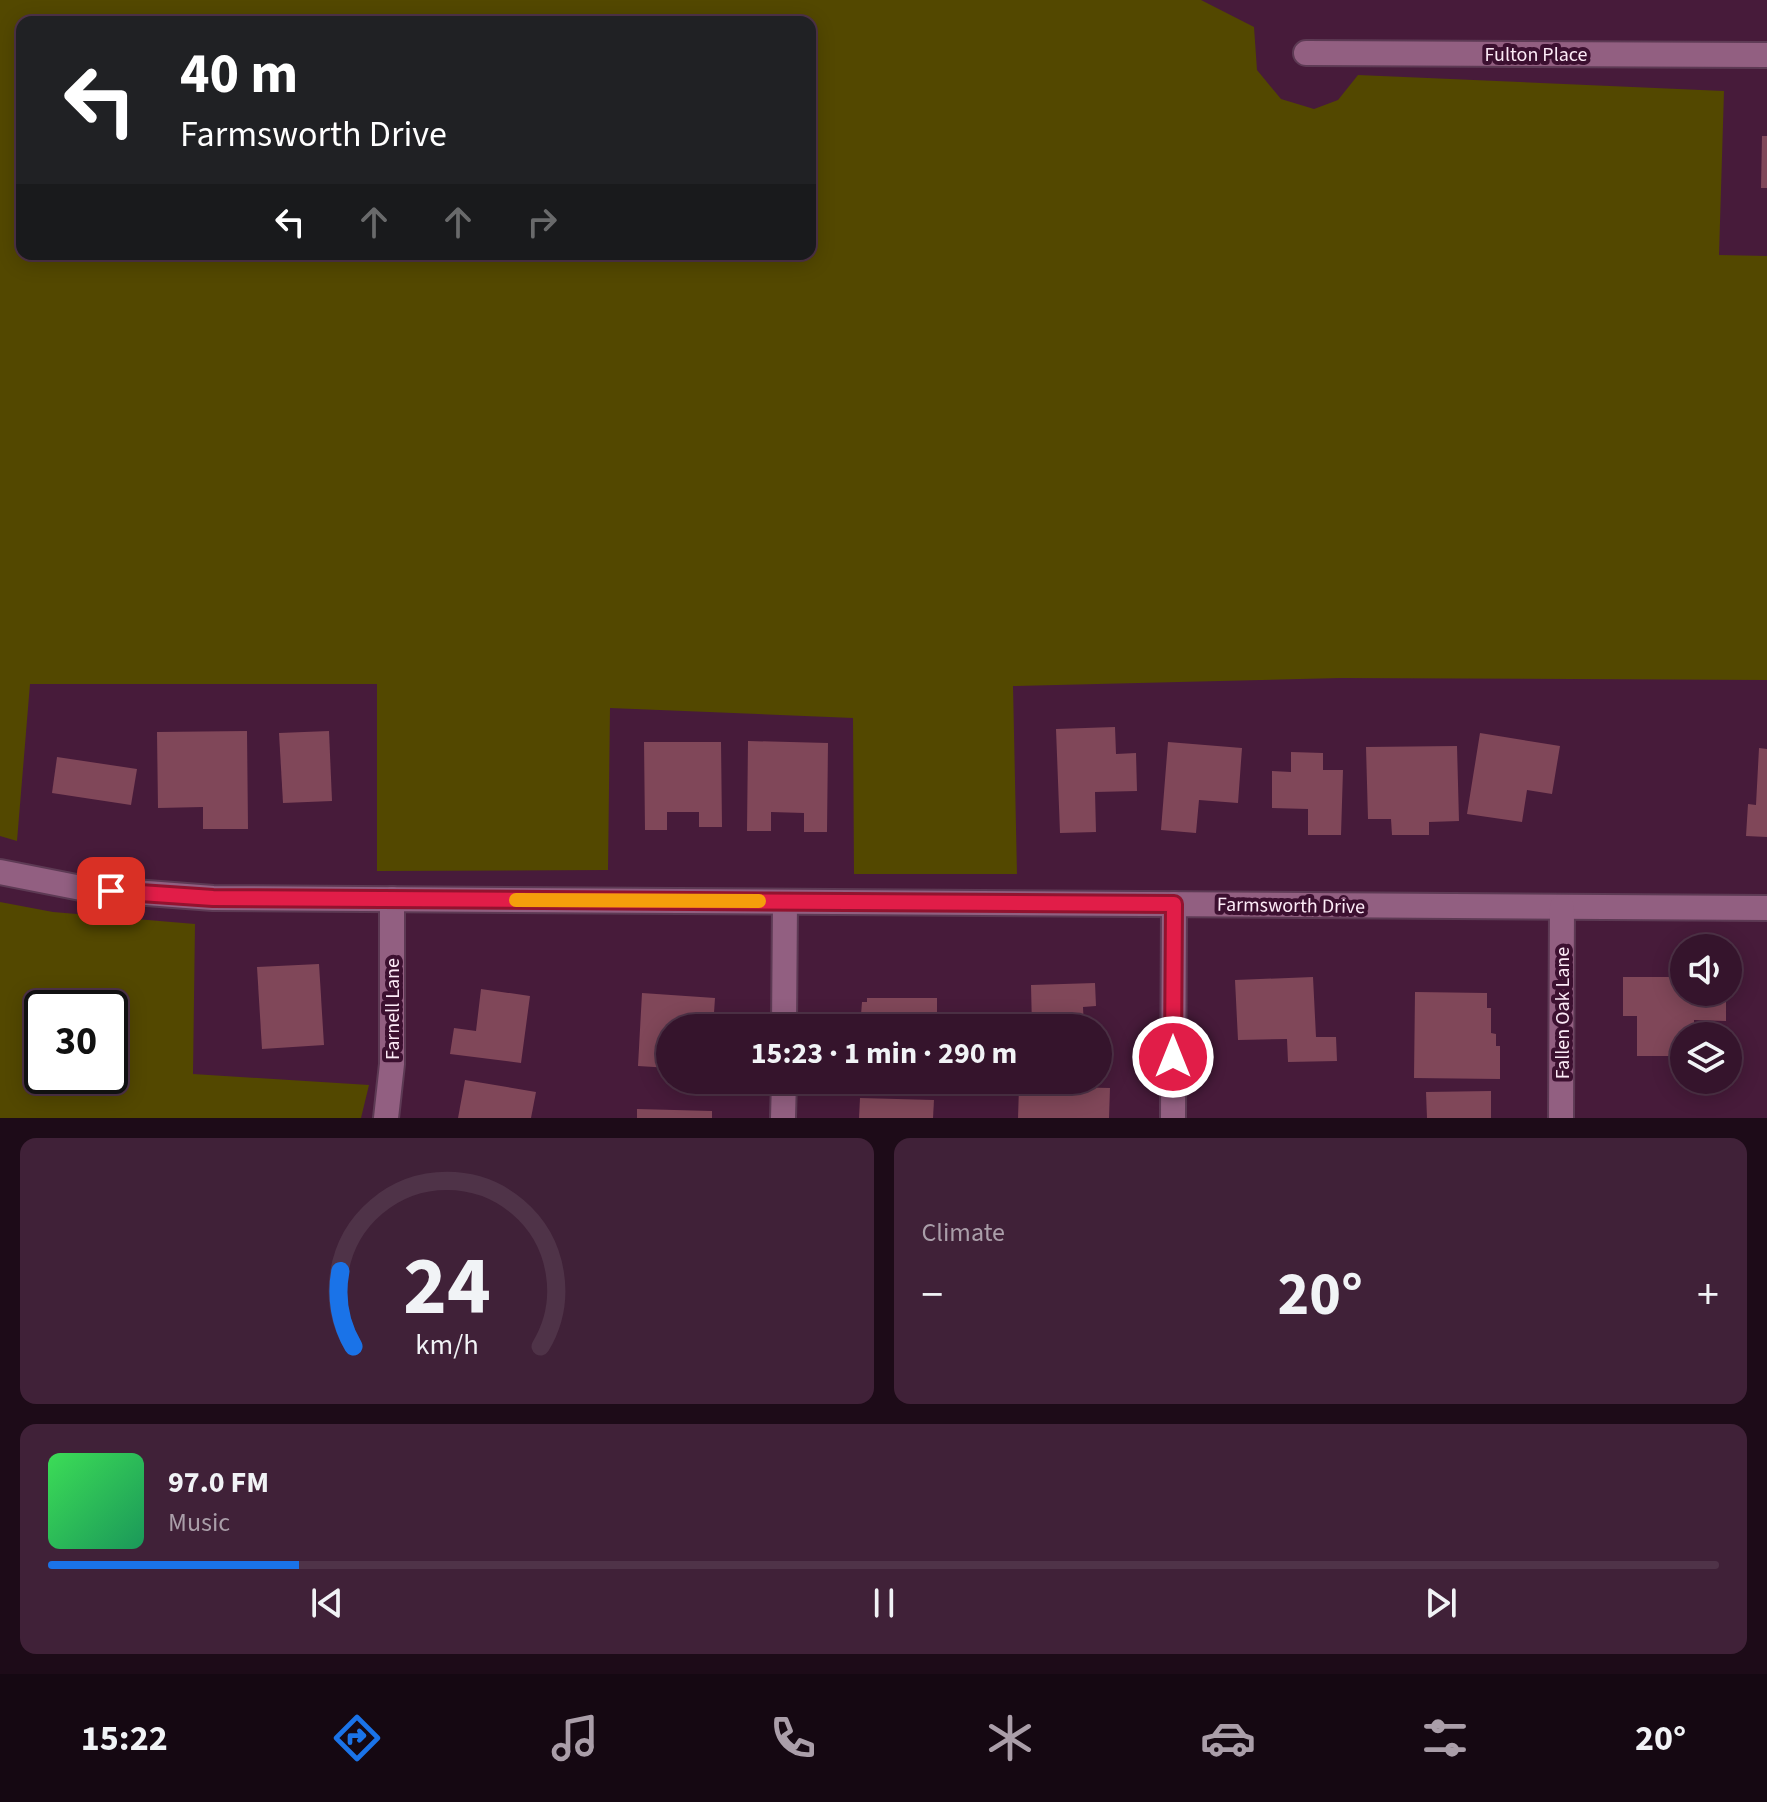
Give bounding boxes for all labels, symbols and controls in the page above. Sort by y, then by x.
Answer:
text: 40 m [180,35,298,114]
street label: Fulton Place [1485,41,1588,69]
icon: left [48,48,152,152]
text: Farmsworth Drive [180,109,447,160]
icon: left [268,200,312,244]
icon: ahead [352,200,396,244]
icon: ahead [436,200,480,244]
icon: right [520,200,564,244]
pin [77,857,145,925]
icon: arrive [89,869,133,913]
street label: Farmsworth Drive [1217,891,1365,921]
map controls [1670,934,1742,1094]
button: sound [1670,934,1742,1006]
street label: Fallen Oak Lane [1549,947,1577,1079]
street label: Farnell Lane [379,958,407,1060]
speed limit sign: 30 [24,990,128,1094]
position arrow [1131,1015,1215,1099]
button: layers [1670,1022,1742,1094]
text: 15:23 · 1 min · 290 m [751,1032,1017,1075]
text: Climate [922,1214,1005,1251]
text: 24 [403,1228,491,1346]
text: 20° [1278,1253,1363,1338]
text: − [922,1264,943,1327]
text: + [1697,1264,1719,1327]
text: km/h [415,1325,478,1365]
text: 97.0 FM [168,1461,269,1504]
text: Music [168,1504,230,1541]
icon: previous [305,1581,349,1625]
icon: pause [862,1581,906,1625]
icon: next [1419,1581,1463,1625]
icon: directions [329,1710,385,1766]
icon: music [547,1710,603,1766]
icon: phone [765,1710,821,1766]
icon: climate [982,1710,1038,1766]
icon: car [1200,1710,1256,1766]
icon: filters [1417,1710,1473,1766]
text: 15:22 [81,1713,168,1764]
text: 20° [1635,1713,1686,1764]

